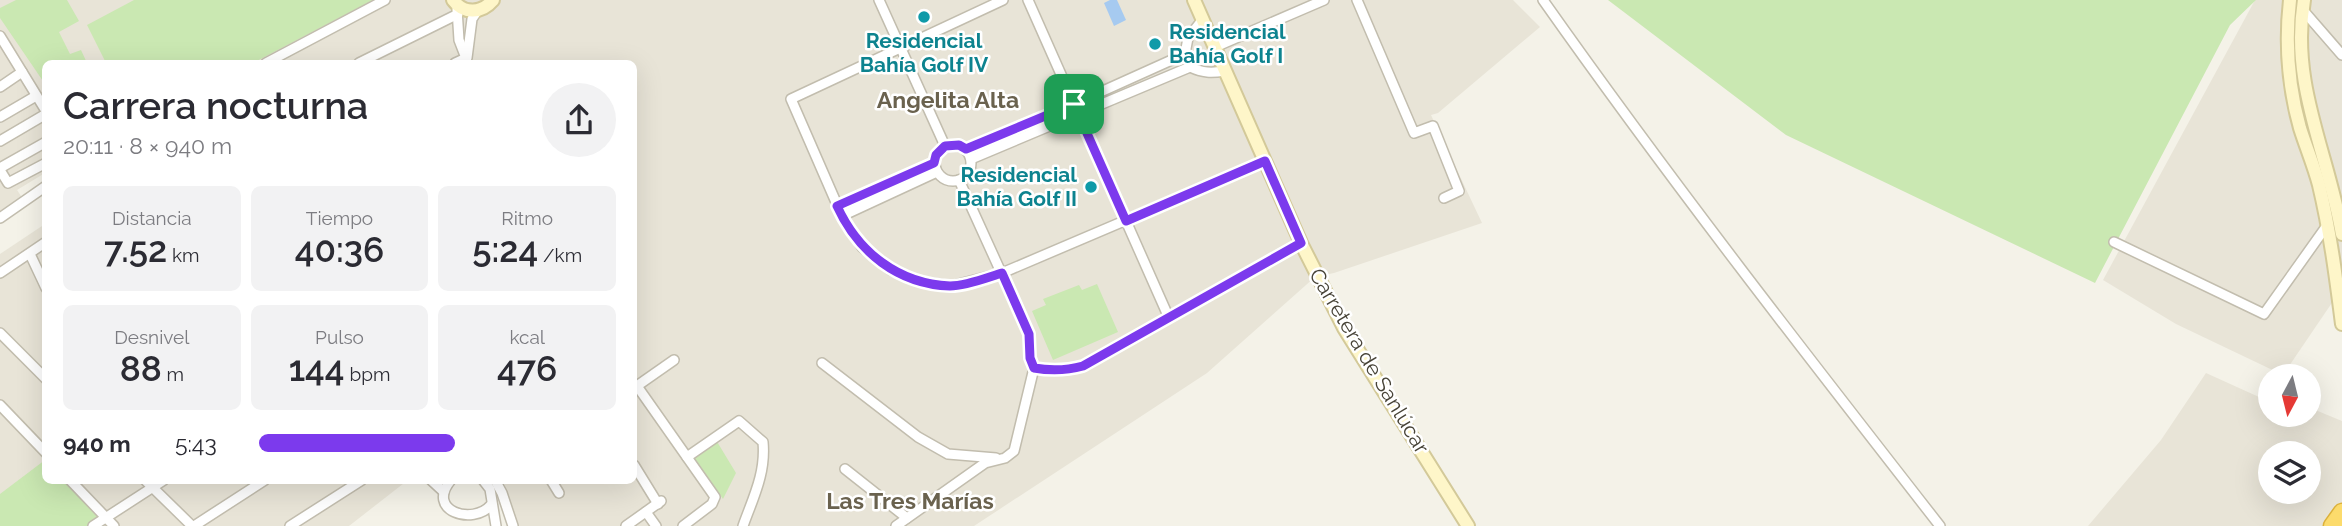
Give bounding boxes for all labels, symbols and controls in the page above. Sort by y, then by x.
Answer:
marker: Residencial Bahía Golf IV [916,9,932,25]
place label: Residencial Bahía Golf I [1169,19,1286,68]
place label: Residencial Bahía Golf IV [860,28,989,77]
marker: Residencial Bahía Golf I [1147,36,1163,52]
pin [1044,74,1104,134]
text: Carrera nocturna [63,83,368,128]
button: share [542,83,616,157]
icon: arrive [1055,85,1093,123]
district label: Angelita Alta [877,86,1019,113]
text: 20:11 · 8 × 940 m [63,132,232,159]
place label: Residencial Bahía Golf II [957,162,1077,211]
marker: Residencial Bahía Golf II [1083,179,1099,195]
text: Distancia [112,207,192,229]
text: Tiempo [306,207,373,229]
text: Ritmo [501,207,553,229]
text: 7.52 [104,229,167,270]
text: 40:36 [295,229,384,270]
text: 5:24 [472,229,538,270]
text: km [167,244,200,266]
text: /km [538,244,582,266]
street label: Carretera de Sanlúcar [1304,264,1435,458]
text: Desnivel [114,326,189,348]
text: Pulso [315,326,364,348]
text: kcal [509,326,545,348]
text: 88 [120,348,162,389]
text: 144 [289,348,345,389]
text: 476 [497,348,557,389]
text: m [162,363,184,385]
text: bpm [345,363,390,385]
north arrow [2258,364,2320,427]
map controls [2258,364,2321,504]
text: 940 m [63,430,131,457]
text: 5:43 [175,430,217,457]
button: layers [2258,441,2321,504]
district label: Las Tres Marías [826,487,994,514]

